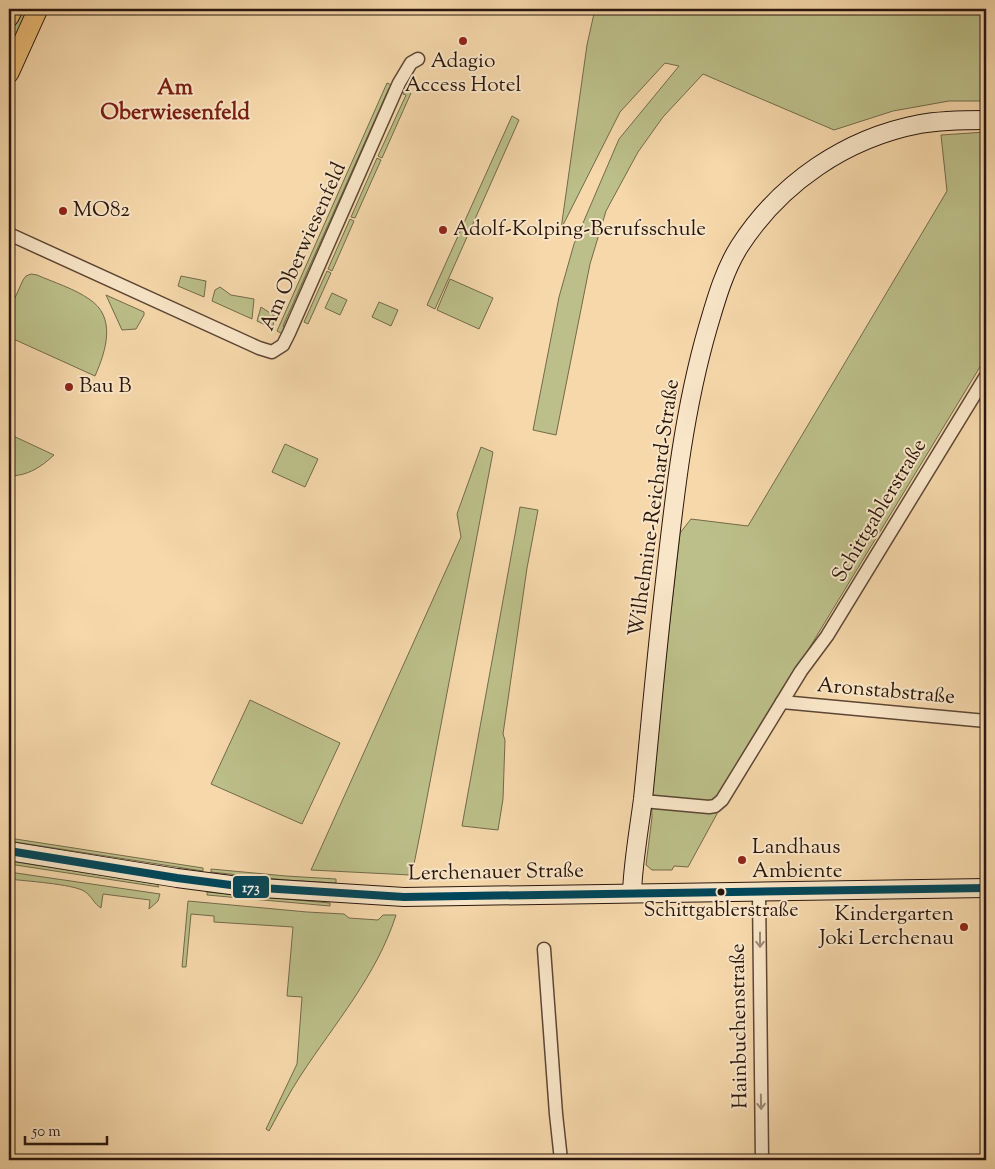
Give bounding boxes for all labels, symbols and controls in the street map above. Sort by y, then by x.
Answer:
marker: Adagio Access Hotel [457,35,469,47]
place label: Adagio Access Hotel [405,47,521,101]
district label: Am Oberwiesenfeld [100,73,250,130]
street label: Am Oberwiesenfeld [253,158,355,336]
place label: MO82 [73,196,130,226]
marker: MO82 [57,205,69,217]
place label: Adolf-Kolping-Berufsschule [453,215,706,245]
marker: Adolf-Kolping-Berufsschule [437,224,449,236]
place label: Bau B [79,372,131,402]
street label: Wilhelmine-Reichard-Straße [622,377,688,639]
marker: Bau B [63,381,75,393]
street label: Schittgablerstraße [825,434,935,588]
street label: Aronstabstraße [816,671,956,713]
place label: Landhaus Ambiente [752,833,843,887]
marker: Landhaus Ambiente [736,854,748,866]
street label: Lerchenauer Straße [408,856,584,890]
line badge: 173 [232,875,270,899]
text: 173 [242,879,260,899]
marker: Schittgablerstraße [716,887,726,897]
place label: Schittgablerstraße [644,897,798,926]
place label: Kindergarten Joki Lerchenau [818,900,954,954]
marker: Kindergarten Joki Lerchenau [958,921,970,933]
one-way arrow [755,931,765,947]
street label: Hainbuchenstraße [724,943,756,1109]
one-way arrow [756,1094,766,1110]
scale bar [25,1114,108,1146]
text: 50 m [31,1122,61,1143]

